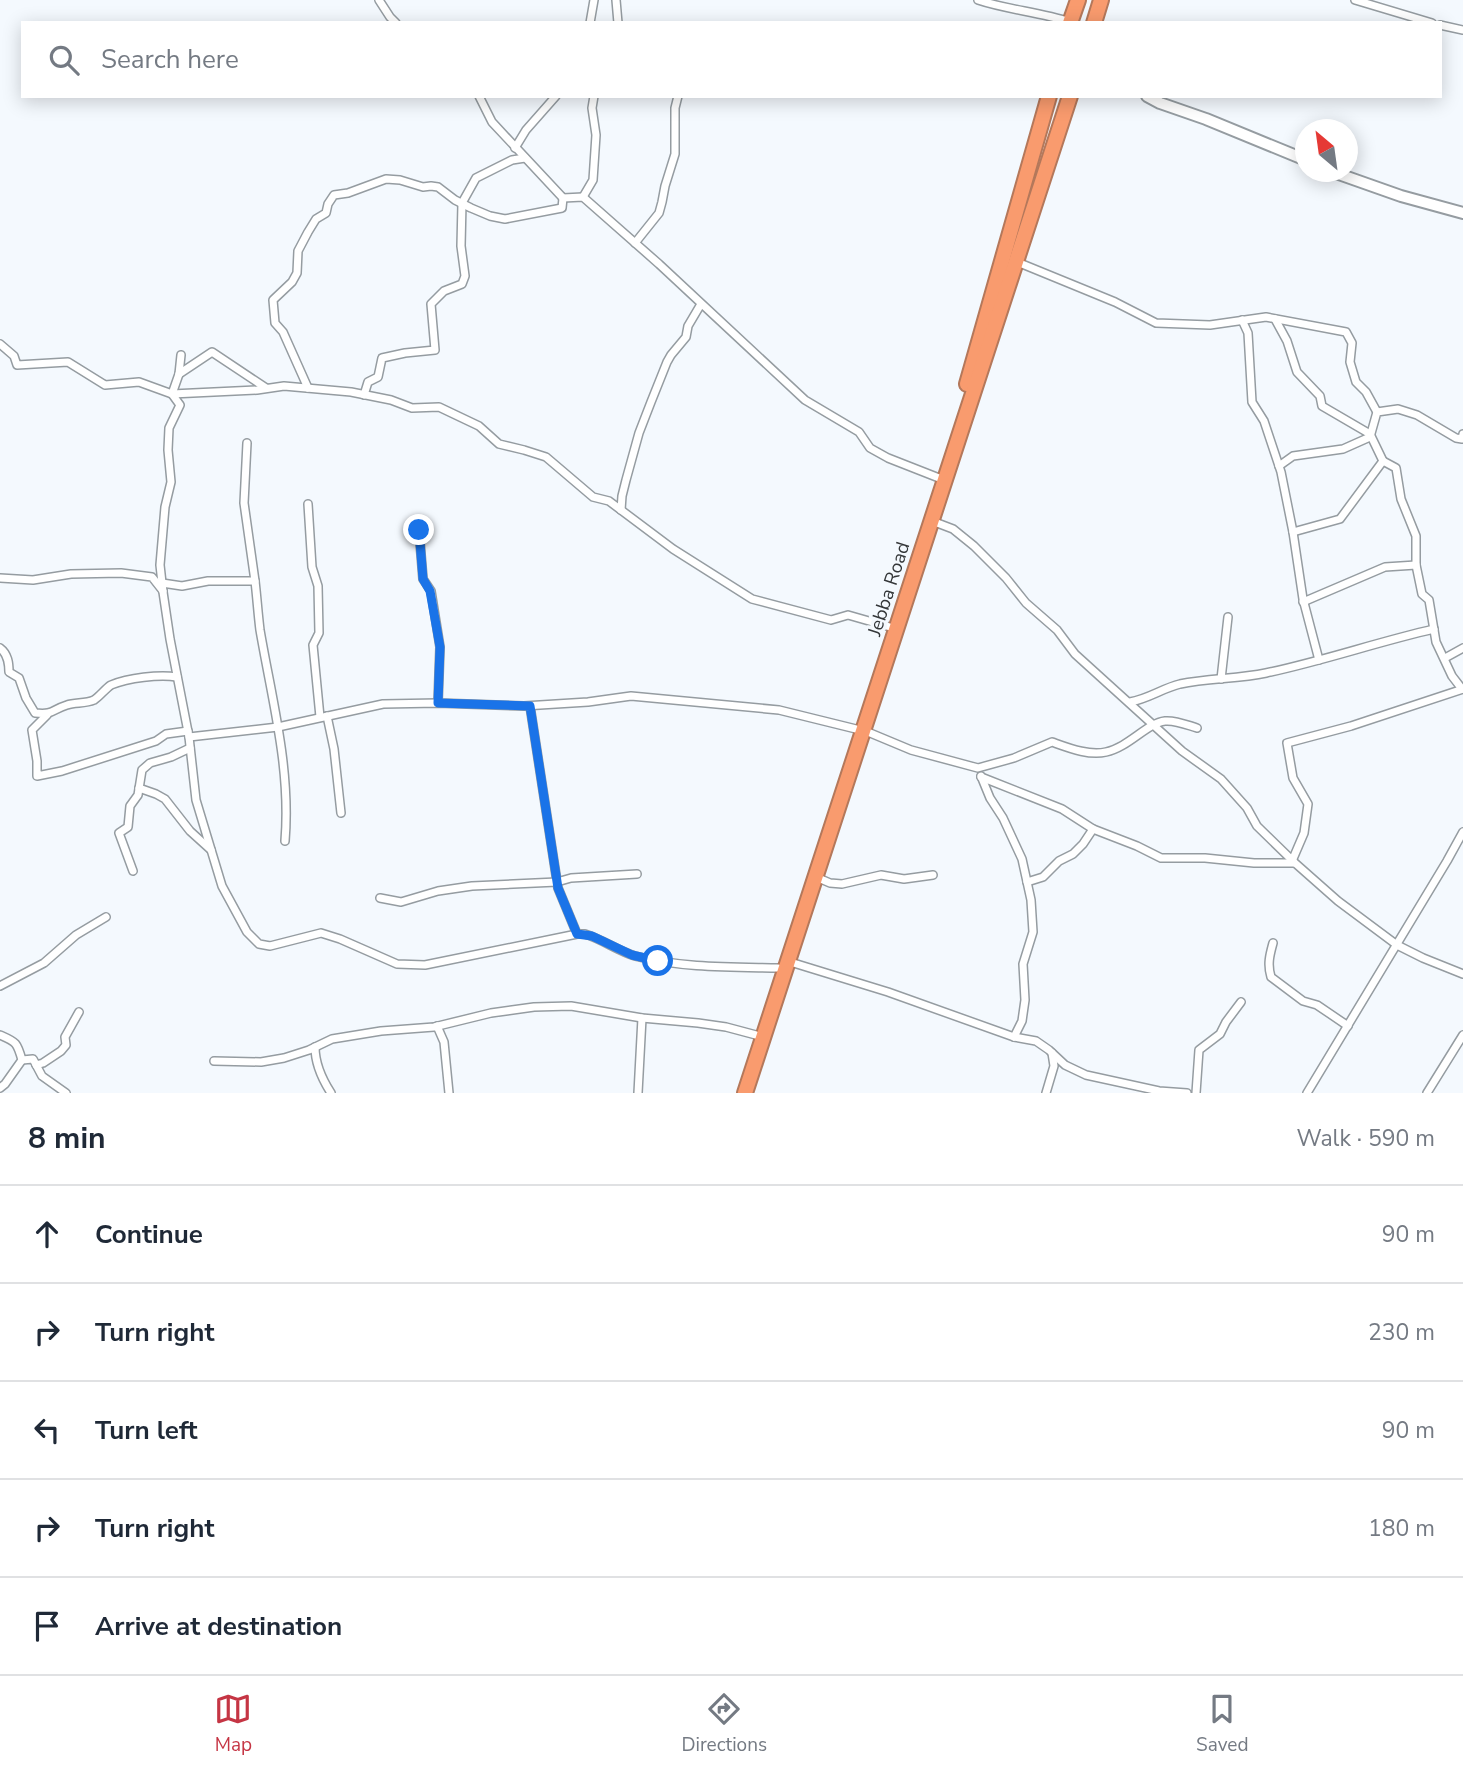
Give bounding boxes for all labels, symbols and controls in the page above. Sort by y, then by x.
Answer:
search box [21,21,1442,98]
icon: search [45,41,83,79]
text: Search here [101,42,239,77]
north arrow [1295,119,1358,182]
route end [403,514,434,545]
street label: Jebba Road [861,539,916,640]
route start [642,945,673,976]
text: 8 min [28,1118,106,1159]
text: Walk · 590 m [1296,1123,1435,1154]
icon: ahead [28,1215,66,1253]
text: Continue [95,1217,203,1252]
text: 90 m [1382,1219,1435,1250]
icon: right [28,1313,66,1351]
text: Turn right [95,1315,214,1350]
text: 230 m [1368,1317,1435,1348]
icon: left [28,1411,66,1449]
text: Turn left [95,1413,198,1448]
text: 90 m [1382,1415,1435,1446]
icon: right [28,1509,66,1547]
text: Turn right [95,1511,214,1546]
text: 180 m [1368,1513,1435,1544]
icon: arrive [28,1607,66,1645]
text: Arrive at destination [95,1609,342,1644]
tab: Map [214,1690,252,1758]
tab: Directions [681,1690,767,1758]
tab: Saved [1196,1690,1249,1758]

